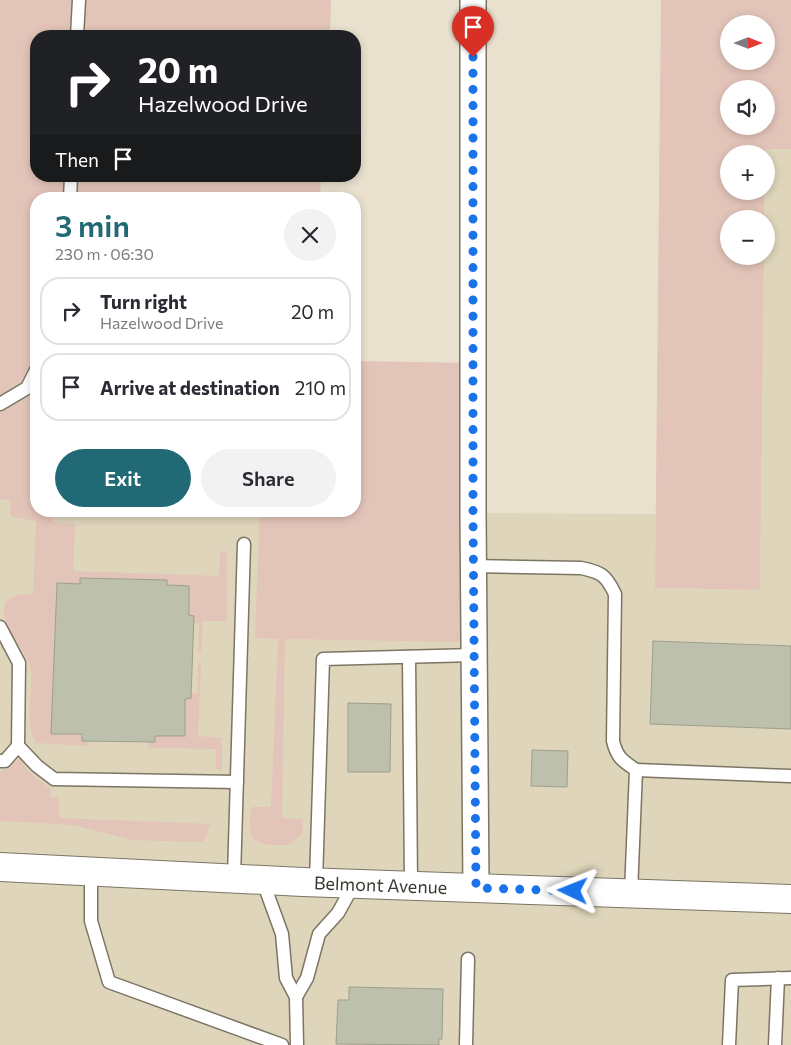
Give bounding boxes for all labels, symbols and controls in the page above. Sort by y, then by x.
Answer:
pin [452,6,494,57]
icon: arrive [459,13,487,41]
north arrow [720,15,775,70]
map controls [720,15,775,265]
text: 20 m [138,47,218,90]
icon: right [55,50,120,115]
button: sound [720,80,775,135]
text: Hazelwood Drive [138,90,308,117]
icon: arrive [109,145,137,173]
button: + [720,145,775,200]
text: Then [55,148,99,171]
text: 3 min [55,206,130,243]
button: close [284,209,336,261]
button: − [720,210,775,265]
text: 230 m · 06:30 [55,244,154,263]
text: Turn right [100,290,187,313]
icon: right [57,297,85,325]
text: 20 m [291,300,334,323]
text: Hazelwood Drive [100,313,223,332]
icon: arrive [57,373,85,401]
text: Arrive at destination [100,376,280,399]
text: 210 m [295,376,346,399]
button: Exit [55,449,191,507]
button: Share [201,449,336,507]
position arrow [546,864,598,916]
street label: Belmont Avenue [314,871,448,898]

